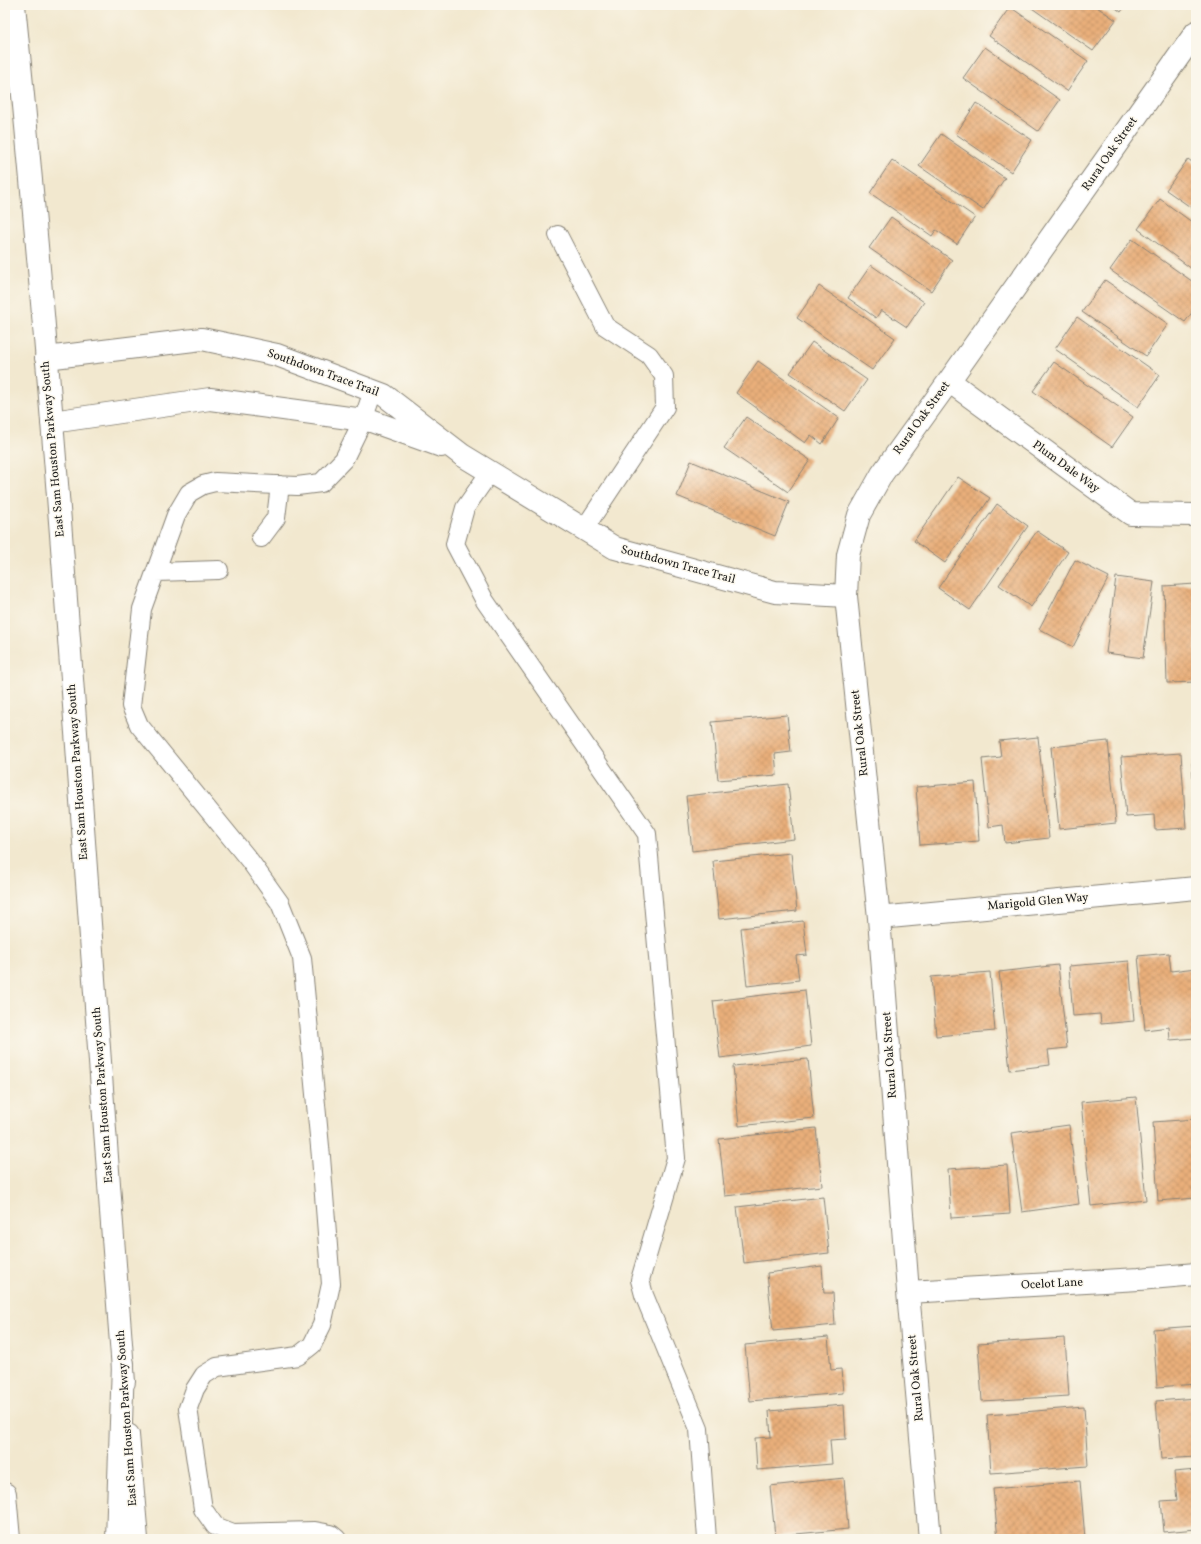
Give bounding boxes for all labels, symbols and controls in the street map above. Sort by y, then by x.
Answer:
street label: Rural Oak Street [1078,114,1142,194]
street label: Southdown Trace Trail [265,345,382,401]
street label: East Sam Houston Parkway South [37,360,69,538]
street label: Rural Oak Street [890,378,954,458]
street label: Plum Dale Way [1029,437,1103,497]
street label: Southdown Trace Trail [619,542,737,588]
street label: East Sam Houston Parkway South [64,683,92,861]
street label: Rural Oak Street [847,689,873,777]
street label: Marigold Glen Way [987,890,1090,914]
street label: East Sam Houston Parkway South [89,1006,117,1184]
street label: Rural Oak Street [879,1011,901,1099]
street label: Ocelot Lane [1021,1274,1084,1294]
street label: East Sam Houston Parkway South [113,1329,141,1507]
street label: Rural Oak Street [904,1334,928,1422]

